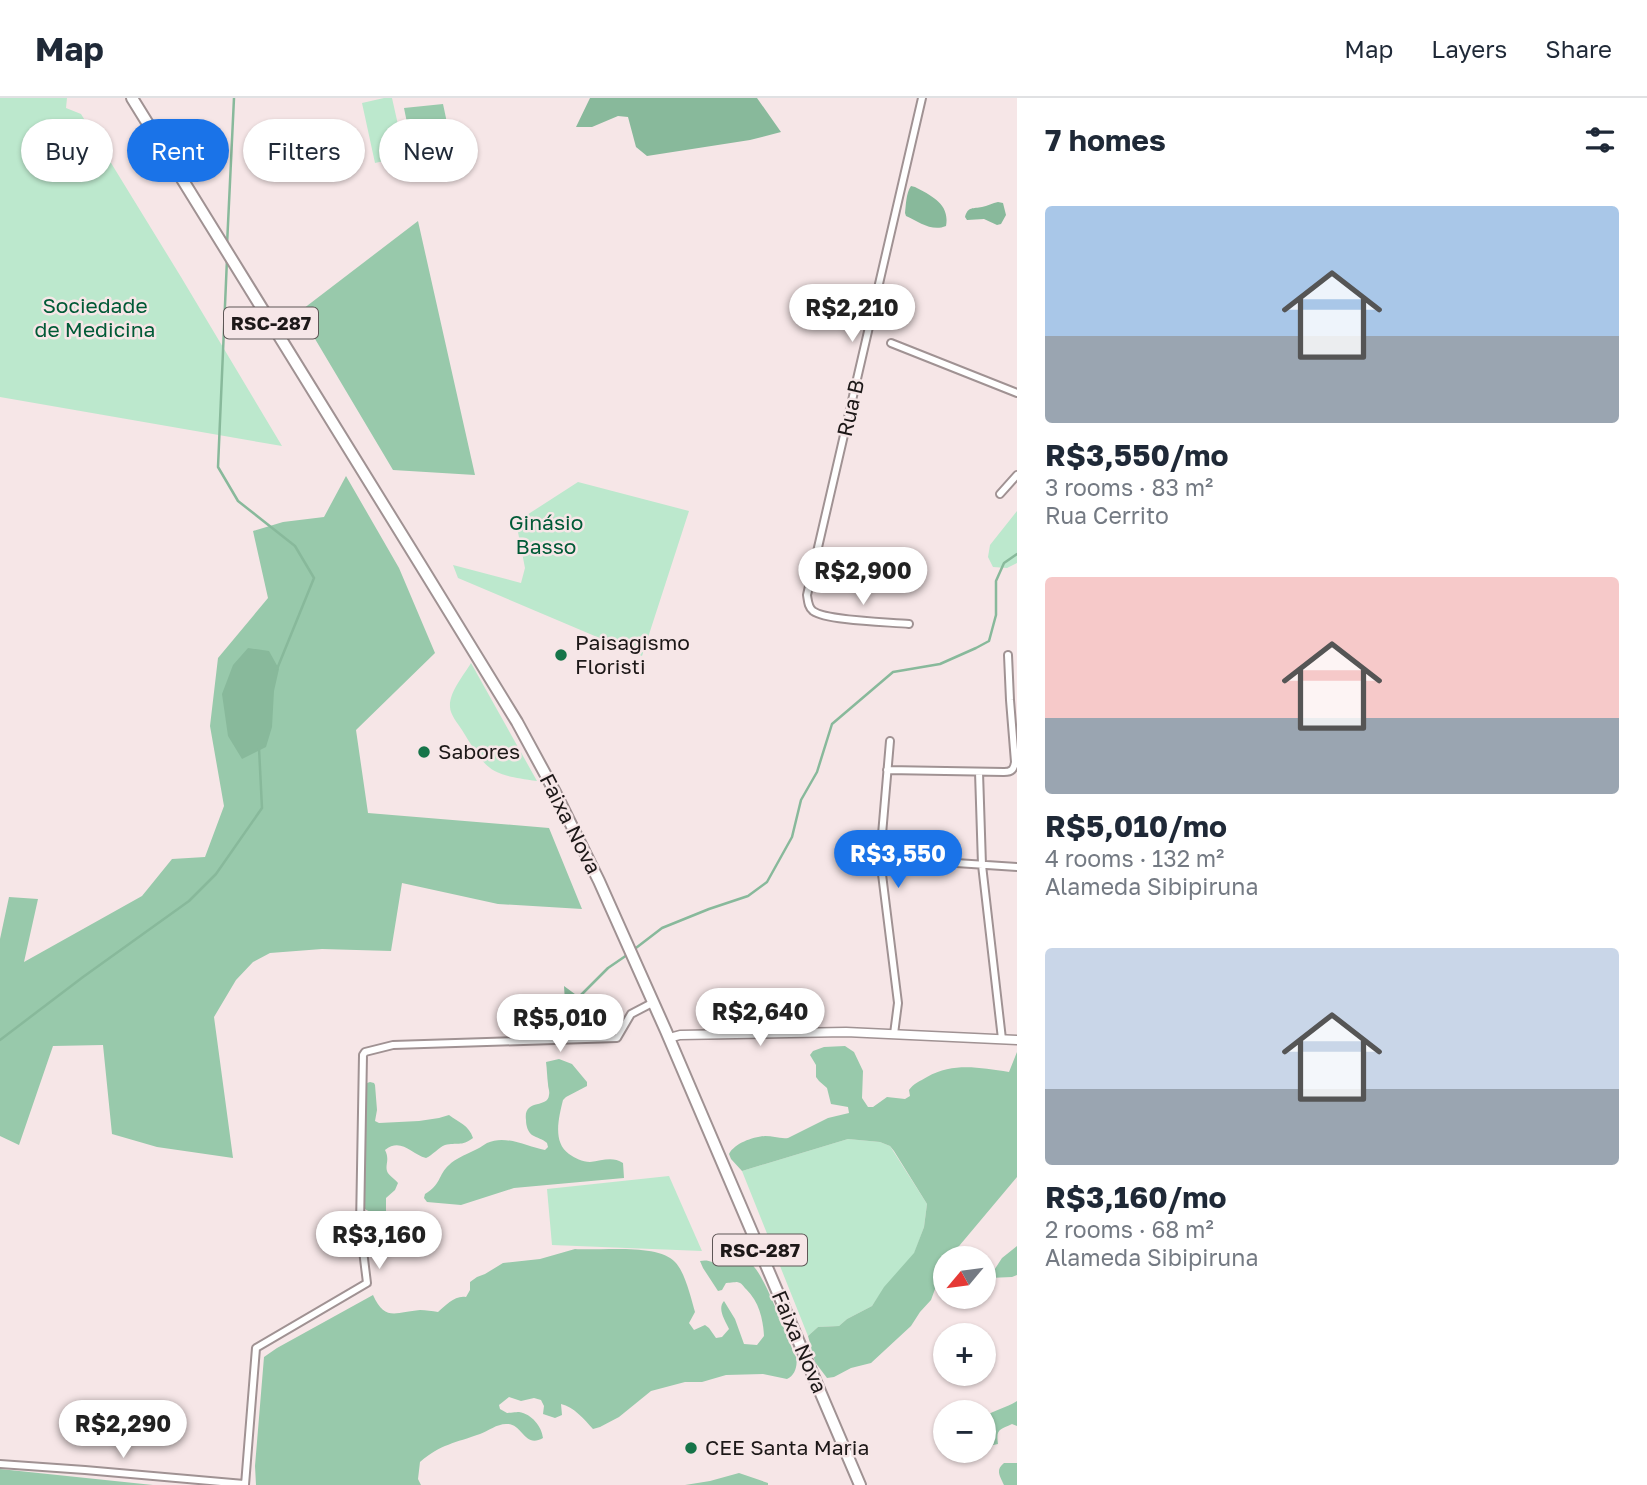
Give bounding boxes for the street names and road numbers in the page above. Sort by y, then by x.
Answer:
road number: RSC-287 [224,308,318,339]
street label: Rua B [831,377,869,439]
street label: Faixa Nova [535,769,607,878]
road number: RSC-287 [713,1234,807,1266]
street label: Faixa Nova [767,1286,833,1397]

